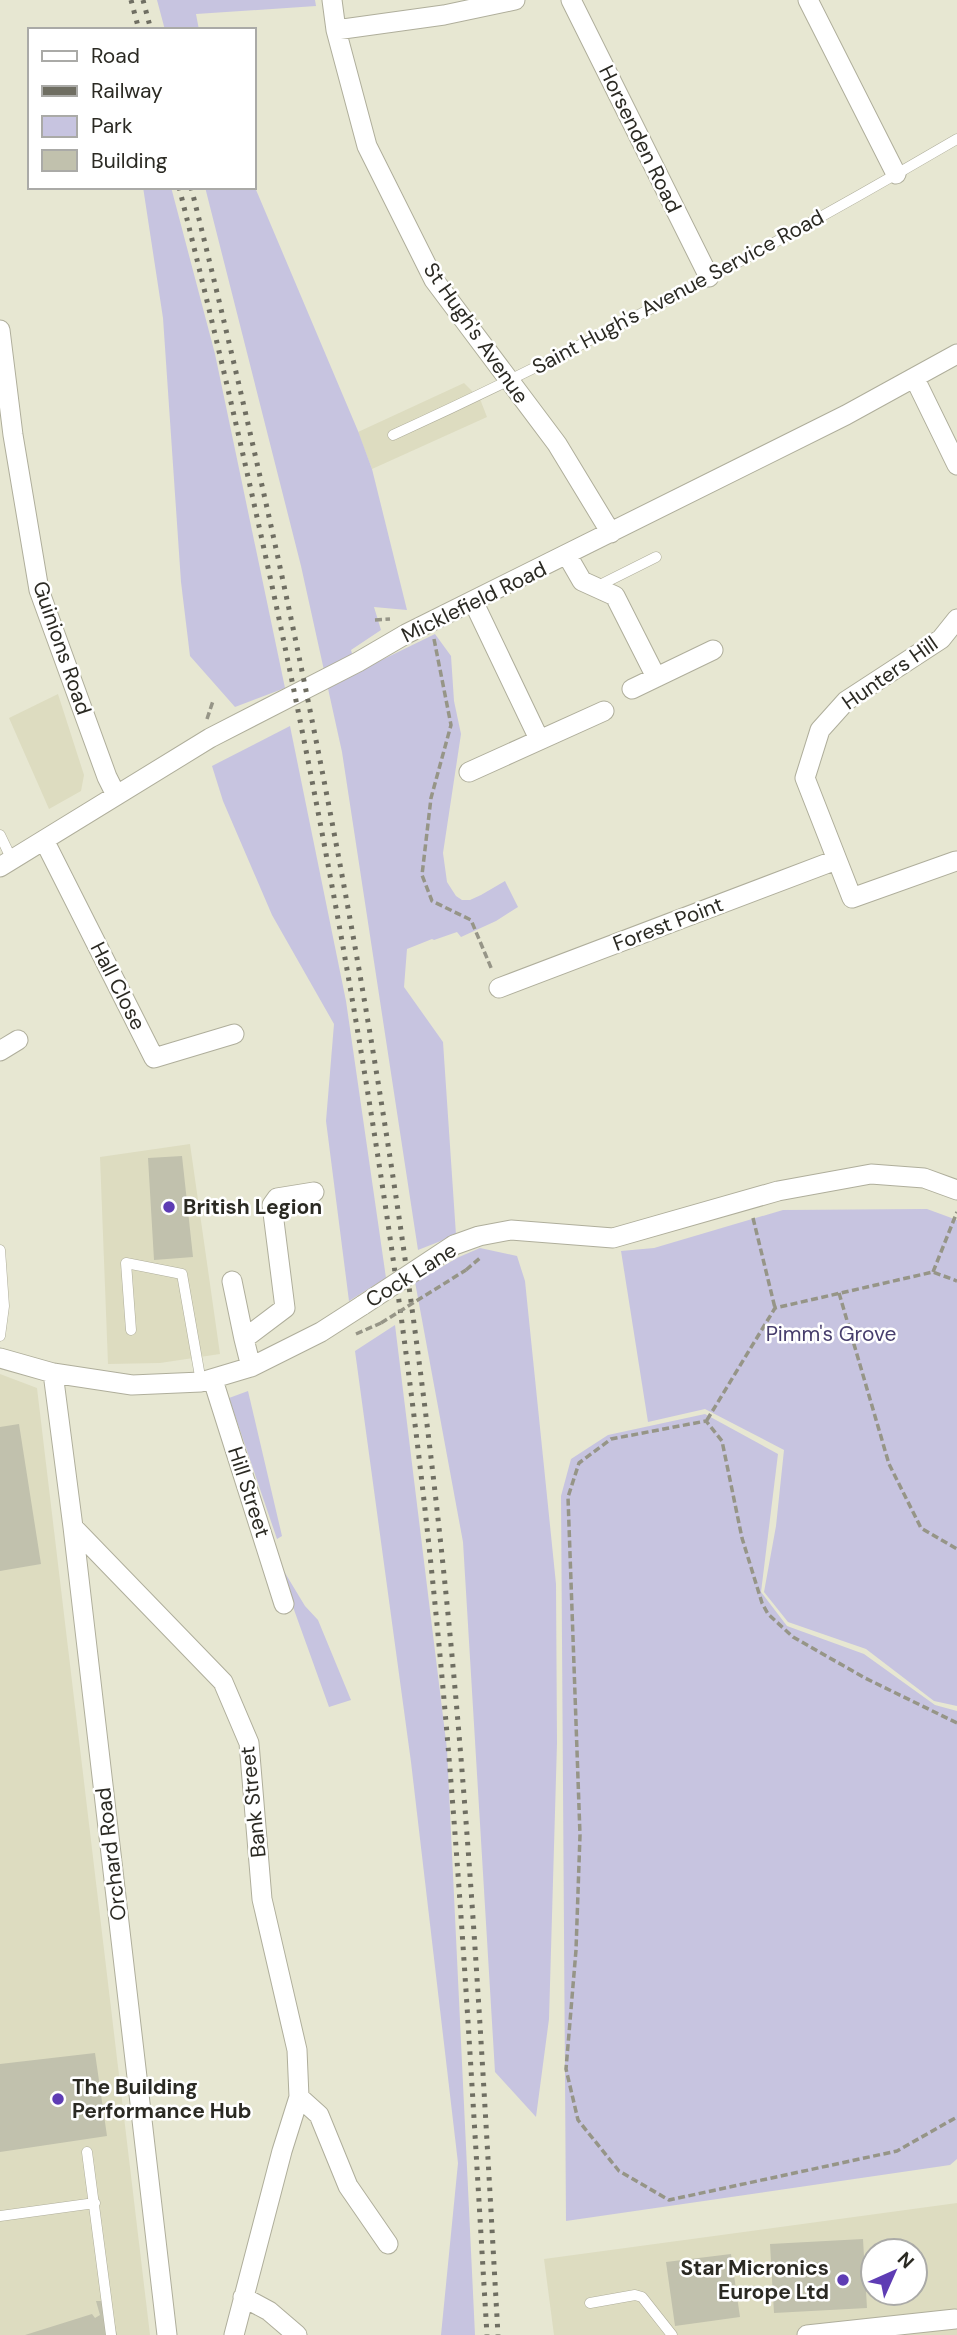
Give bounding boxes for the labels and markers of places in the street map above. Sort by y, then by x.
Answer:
place label: British Legion [183,1193,322,1221]
marker: British Legion [161,1199,177,1215]
place label: The Building Performance Hub [72,2073,251,2125]
marker: The Building Performance Hub [50,2091,66,2107]
place label: Star Micronics Europe Ltd [680,2254,829,2306]
marker: Star Micronics Europe Ltd [835,2272,851,2288]

